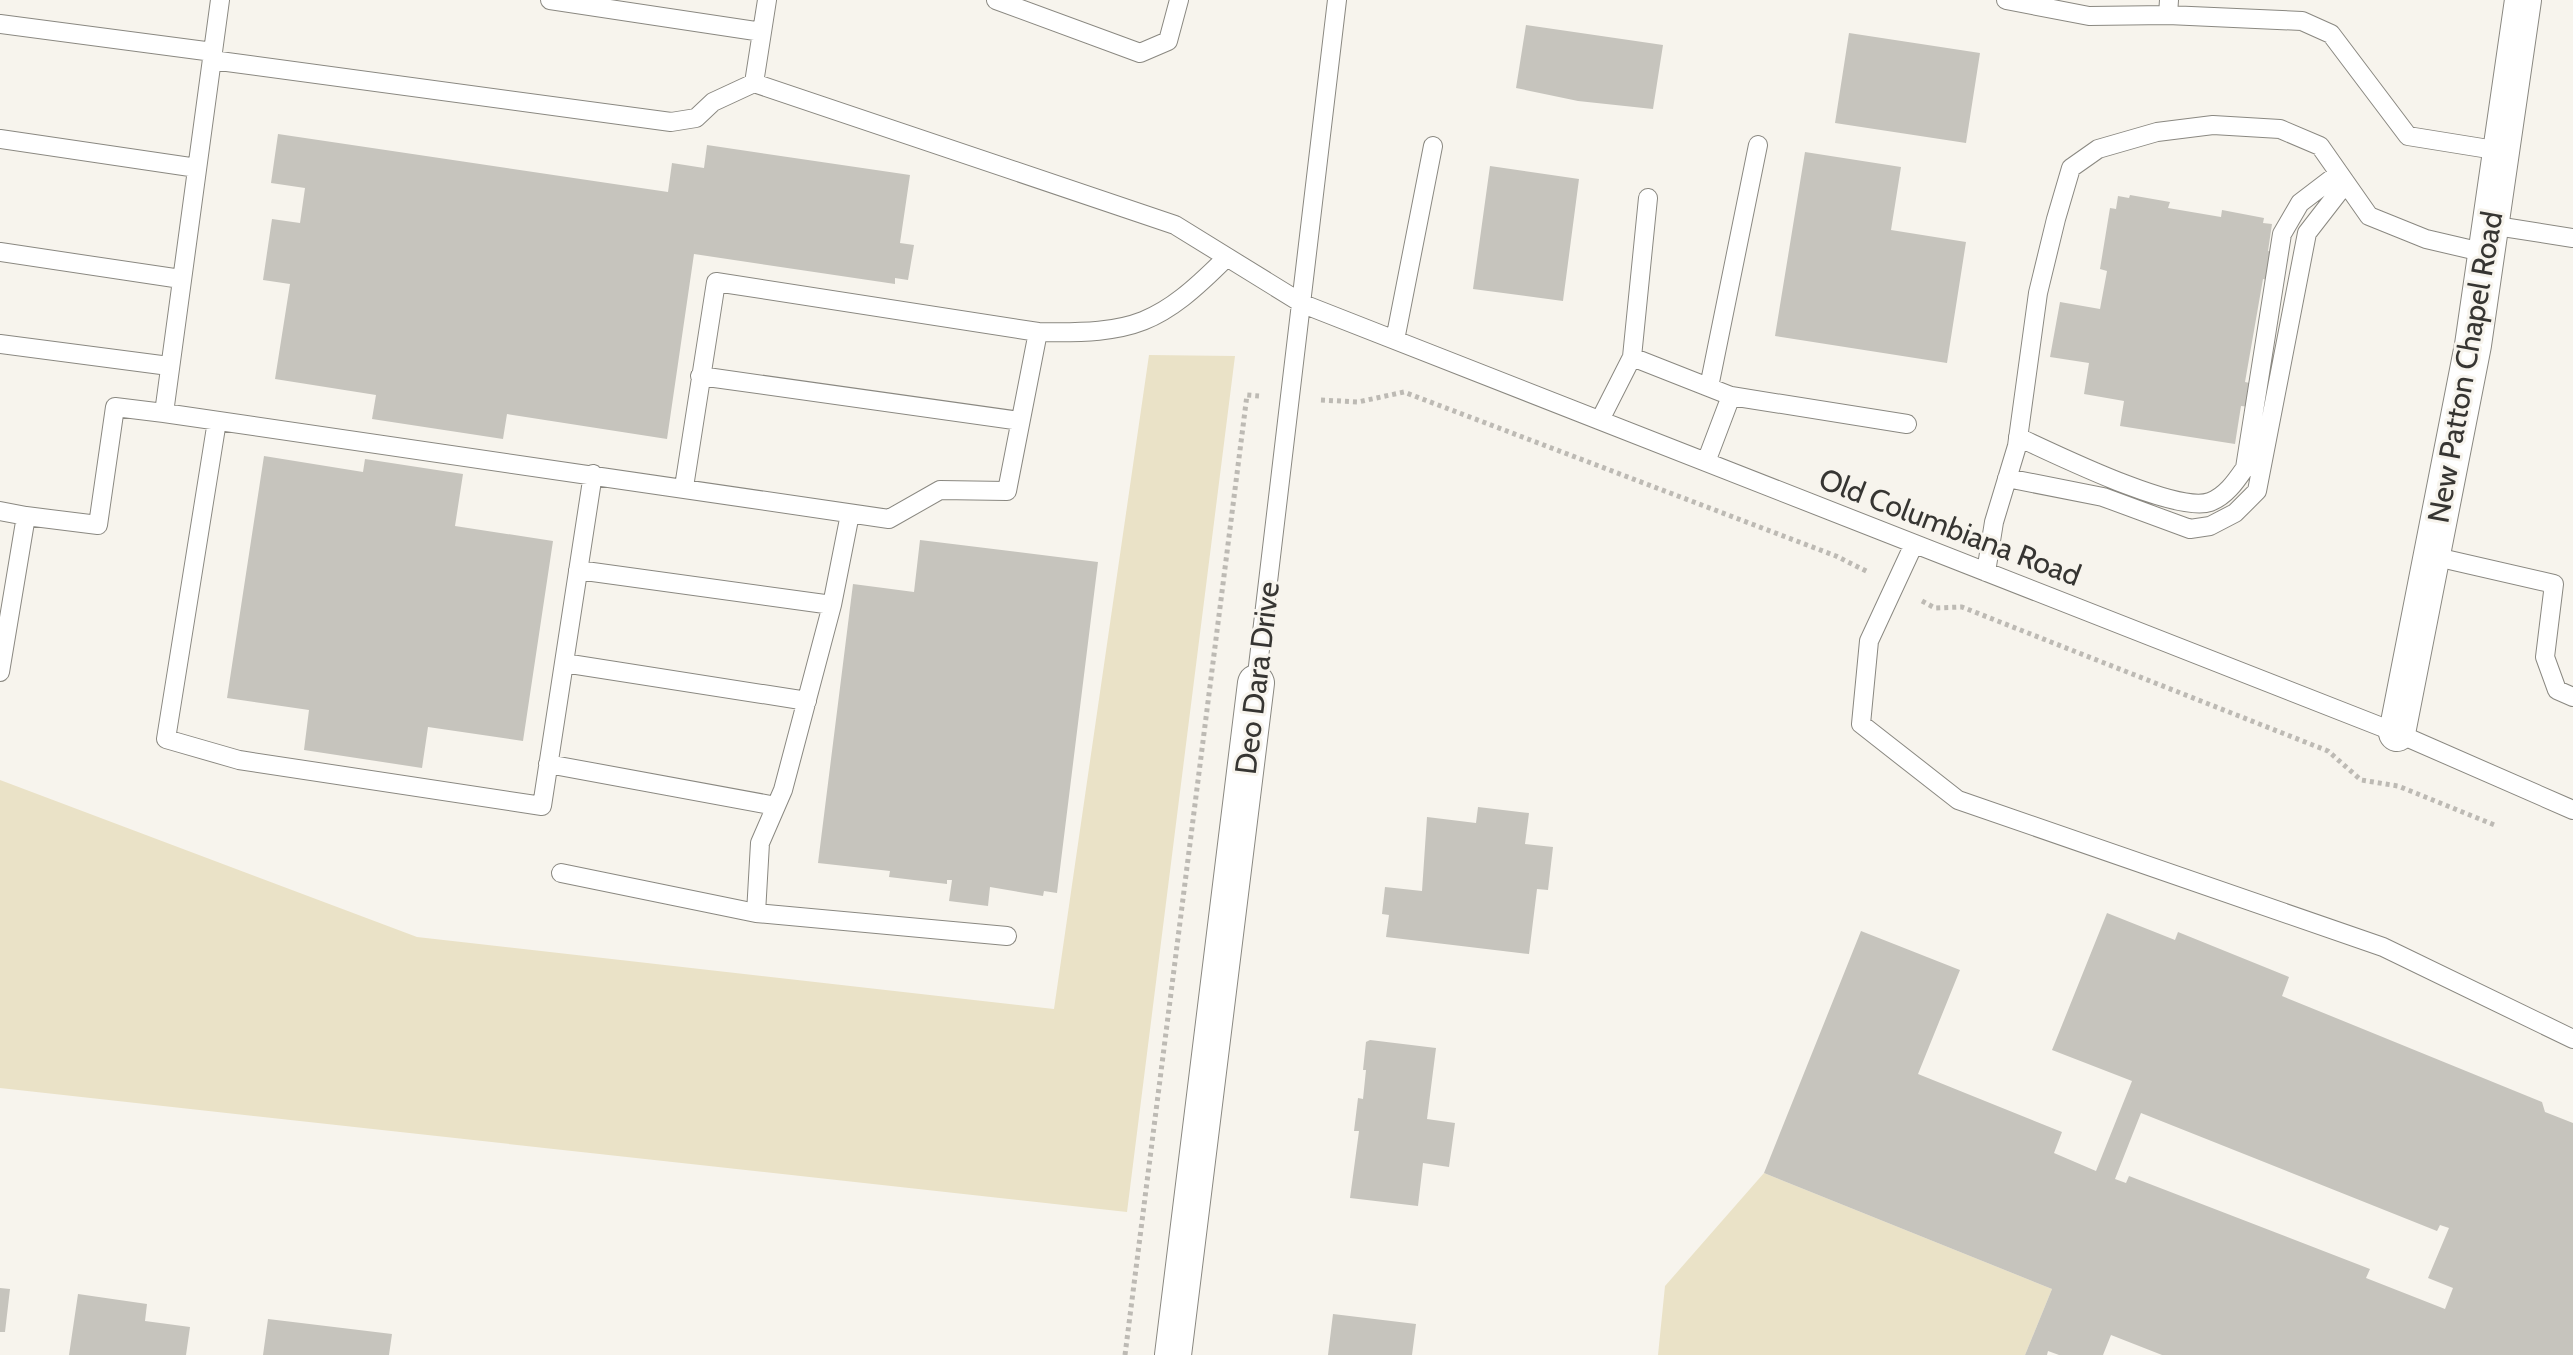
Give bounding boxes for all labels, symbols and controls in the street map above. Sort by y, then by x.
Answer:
street label: New Patton Chapel Road [2419,208,2511,526]
street label: Old Columbiana Road [1814,460,2086,594]
street label: Deo Dara Drive [1227,580,1287,776]

